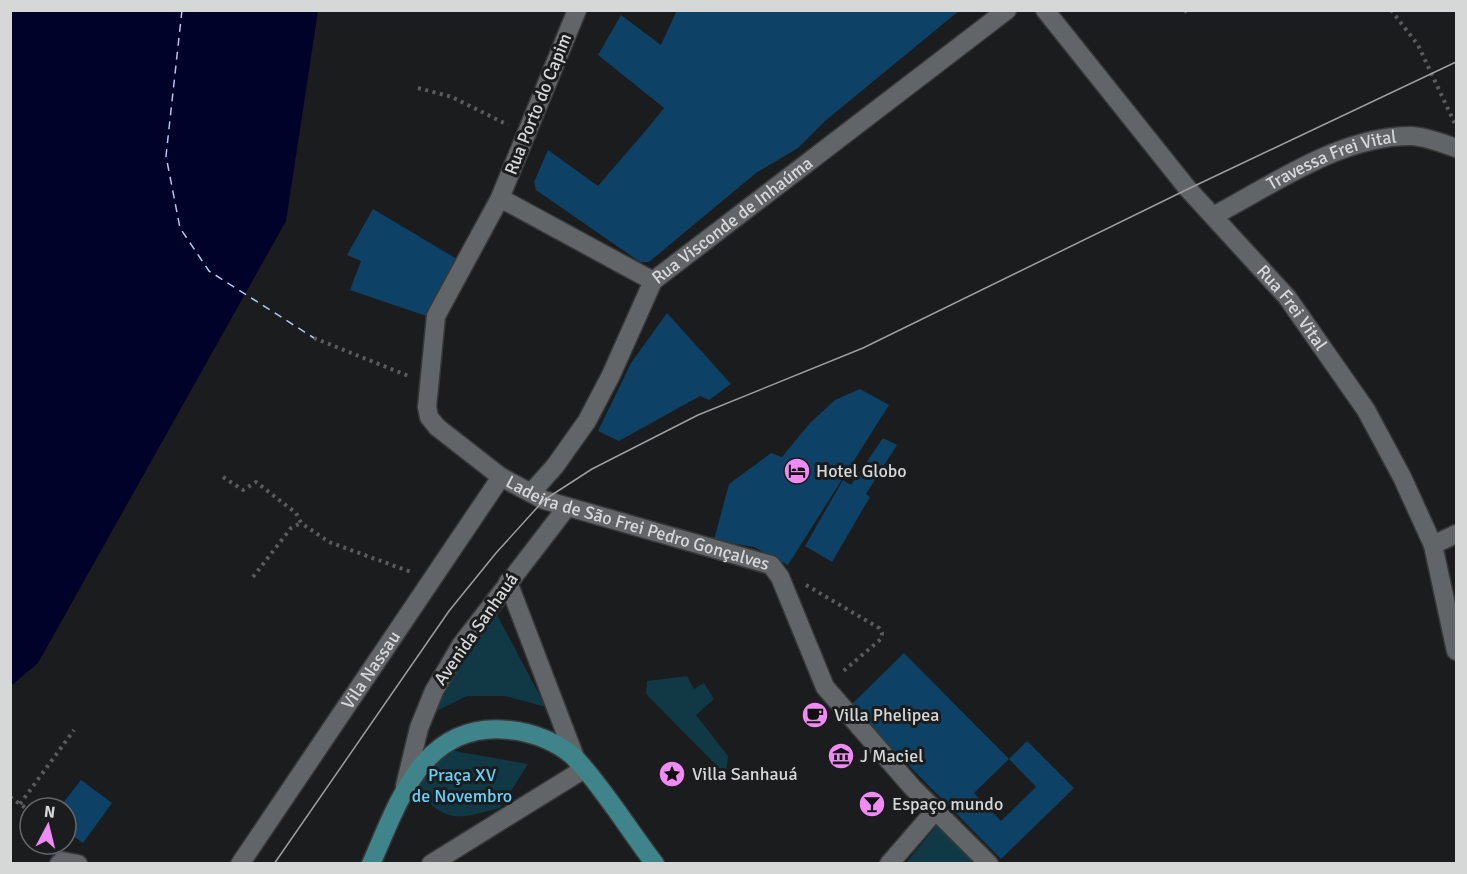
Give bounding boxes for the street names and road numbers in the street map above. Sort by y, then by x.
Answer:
street label: Rua Porto do Capim [500,30,576,178]
street label: Travessa Frei Vital [1263,126,1398,195]
street label: Rua Visconde de Inhaúma [648,152,817,289]
street label: Rua Frei Vital [1252,260,1332,355]
street label: Ladeira de São Frei Pedro Gonçalves [502,471,772,575]
street label: Avenida Sanhauá [429,569,523,689]
street label: Vila Nassau [337,627,405,713]

